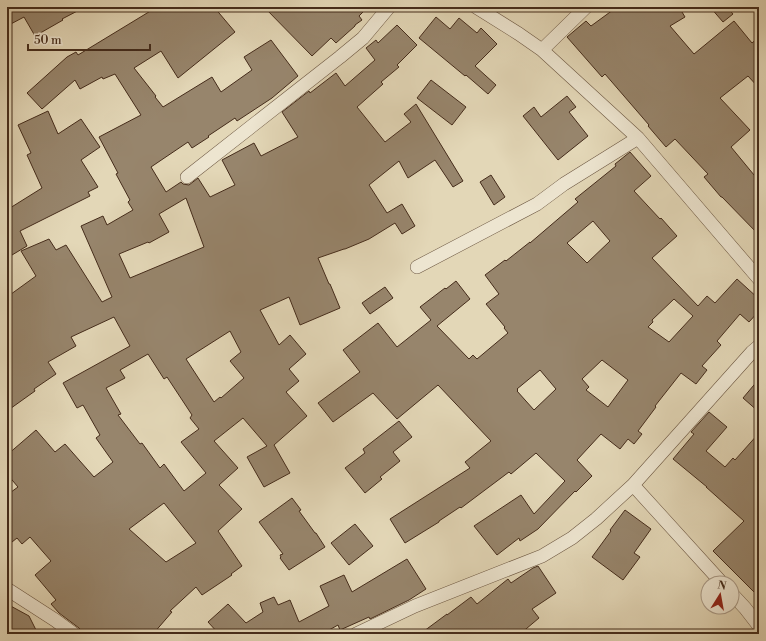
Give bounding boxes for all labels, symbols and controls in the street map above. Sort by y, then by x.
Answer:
scale bar [28,26,150,52]
text: 50 m [34,33,62,48]
north arrow [700,575,740,615]
text: N [716,578,728,594]

